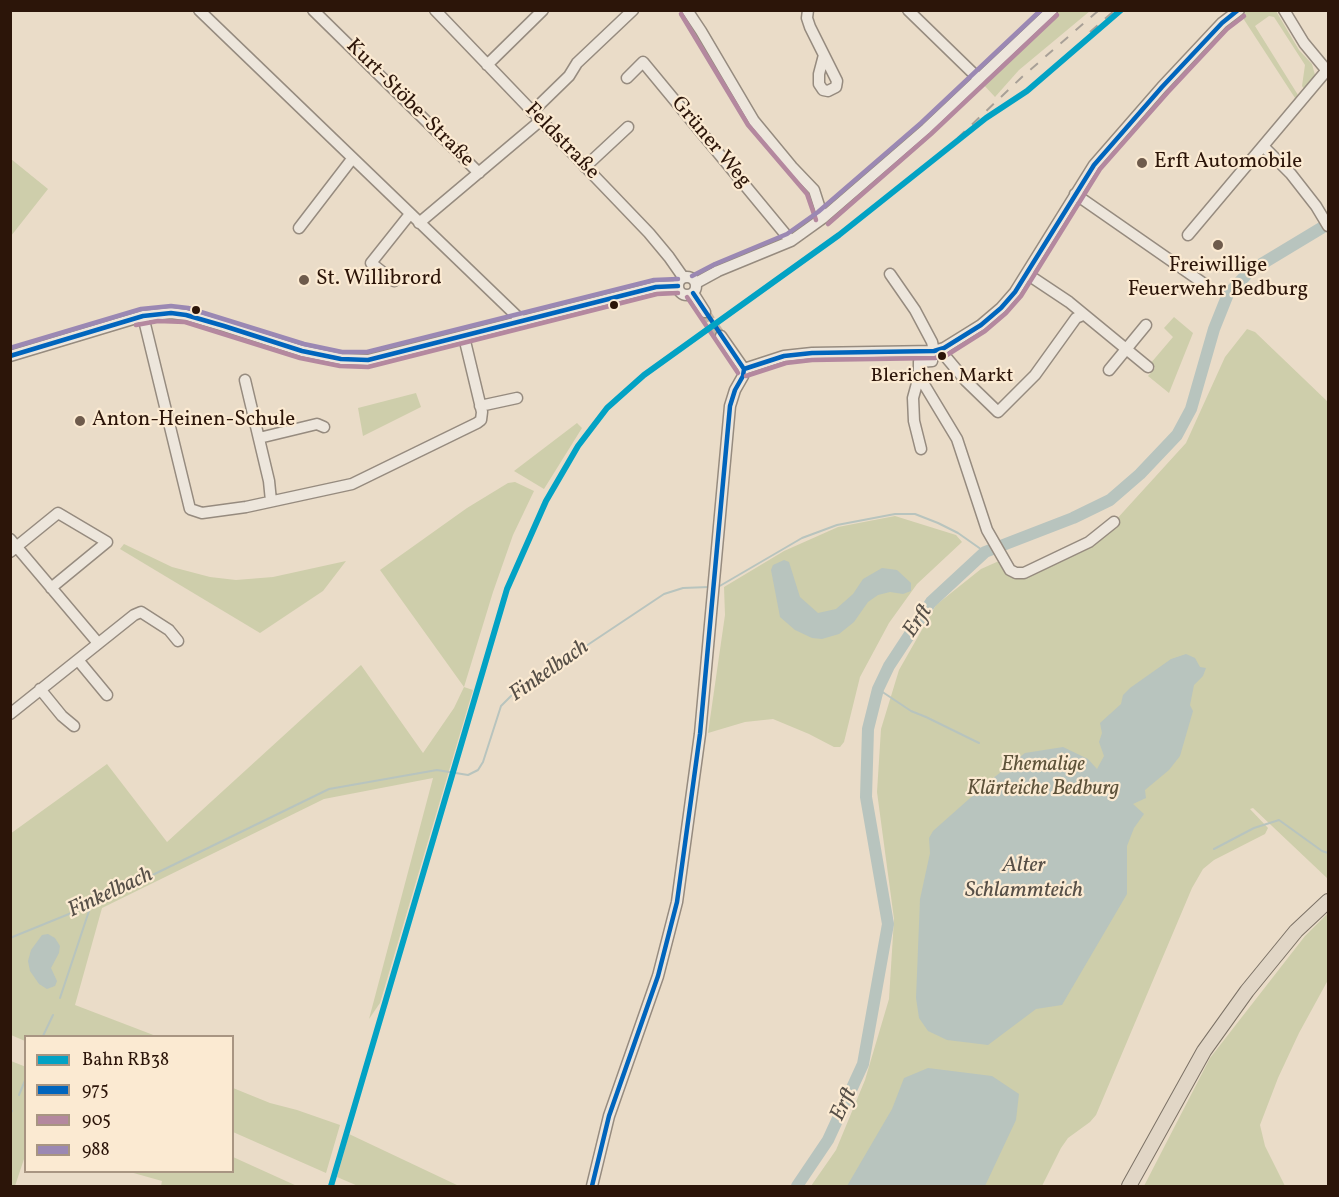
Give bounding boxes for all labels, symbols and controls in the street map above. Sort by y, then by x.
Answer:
street label: Kurt-Stöbe-Straße [340,35,478,173]
street label: Grüner Weg [664,92,756,194]
street label: Feldstraße [518,98,604,186]
place label: Erft Automobile [1154,150,1302,176]
marker: Erft Automobile [1135,156,1149,170]
marker: Freiwillige Feuerwehr Bedburg [1211,238,1225,252]
place label: Freiwillige Feuerwehr Bedburg [1128,254,1308,304]
place label: St. Willibrord [316,267,442,293]
marker: St. Willibrord [297,273,311,287]
unlabelled marker [608,299,620,311]
unlabelled marker [190,304,202,316]
marker: Blerichen Markt [936,350,948,362]
place label: Blerichen Markt [871,365,1013,389]
place label: Anton-Heinen-Schule [92,408,295,434]
marker: Anton-Heinen-Schule [73,414,87,428]
water label: Erft [899,601,939,643]
water label: Finkelbach [505,635,595,709]
park label: Ehemalige Klärteiche Bedburg [967,753,1119,803]
water label: Alter Schlammteich [965,854,1083,906]
water label: Finkelbach [64,863,158,925]
legend [24,1035,234,1173]
text: Bahn RB38 [82,1048,169,1073]
text: 975 [82,1078,109,1103]
water label: Erft [826,1084,864,1126]
text: 905 [82,1108,111,1133]
text: 988 [82,1138,110,1163]

